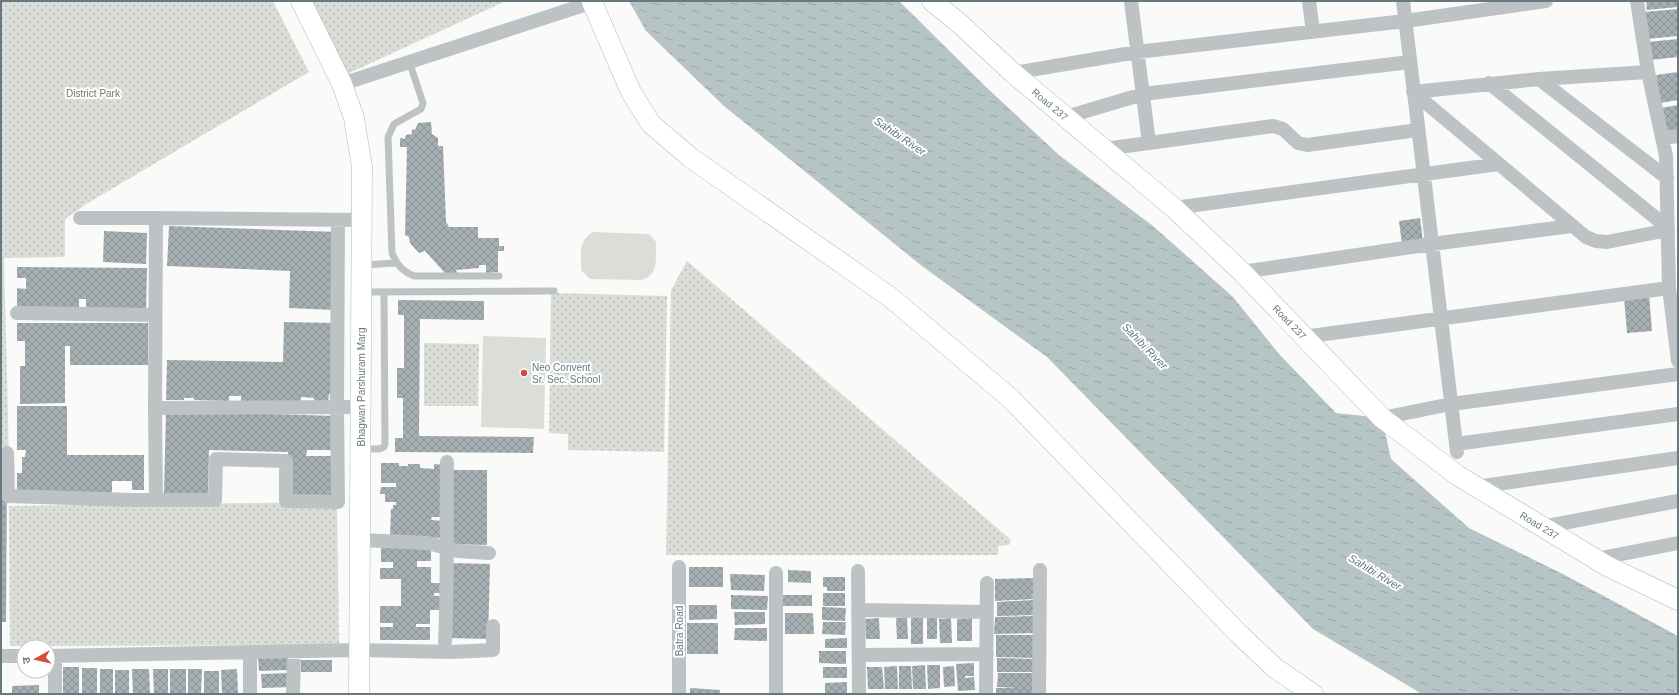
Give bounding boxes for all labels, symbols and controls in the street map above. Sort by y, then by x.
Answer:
street label: Road 237 [1030,86,1070,123]
park label: District Park [66,88,121,99]
water label: Sahibi River [872,114,929,158]
street label: Road 237 [1270,303,1309,342]
water label: Sahibi River [1120,320,1171,372]
street label: Bhagwan Parshuram Marg [356,328,367,446]
place label: Neo Convent Sr. Sec. School [532,362,600,385]
marker: Neo Convent Sr. Sec. School [519,368,529,378]
street label: Road 237 [1518,510,1561,542]
water label: Sahibi River [1346,552,1405,593]
street label: Batra Road [674,606,685,656]
north arrow [16,639,56,679]
text: उ [20,656,32,664]

